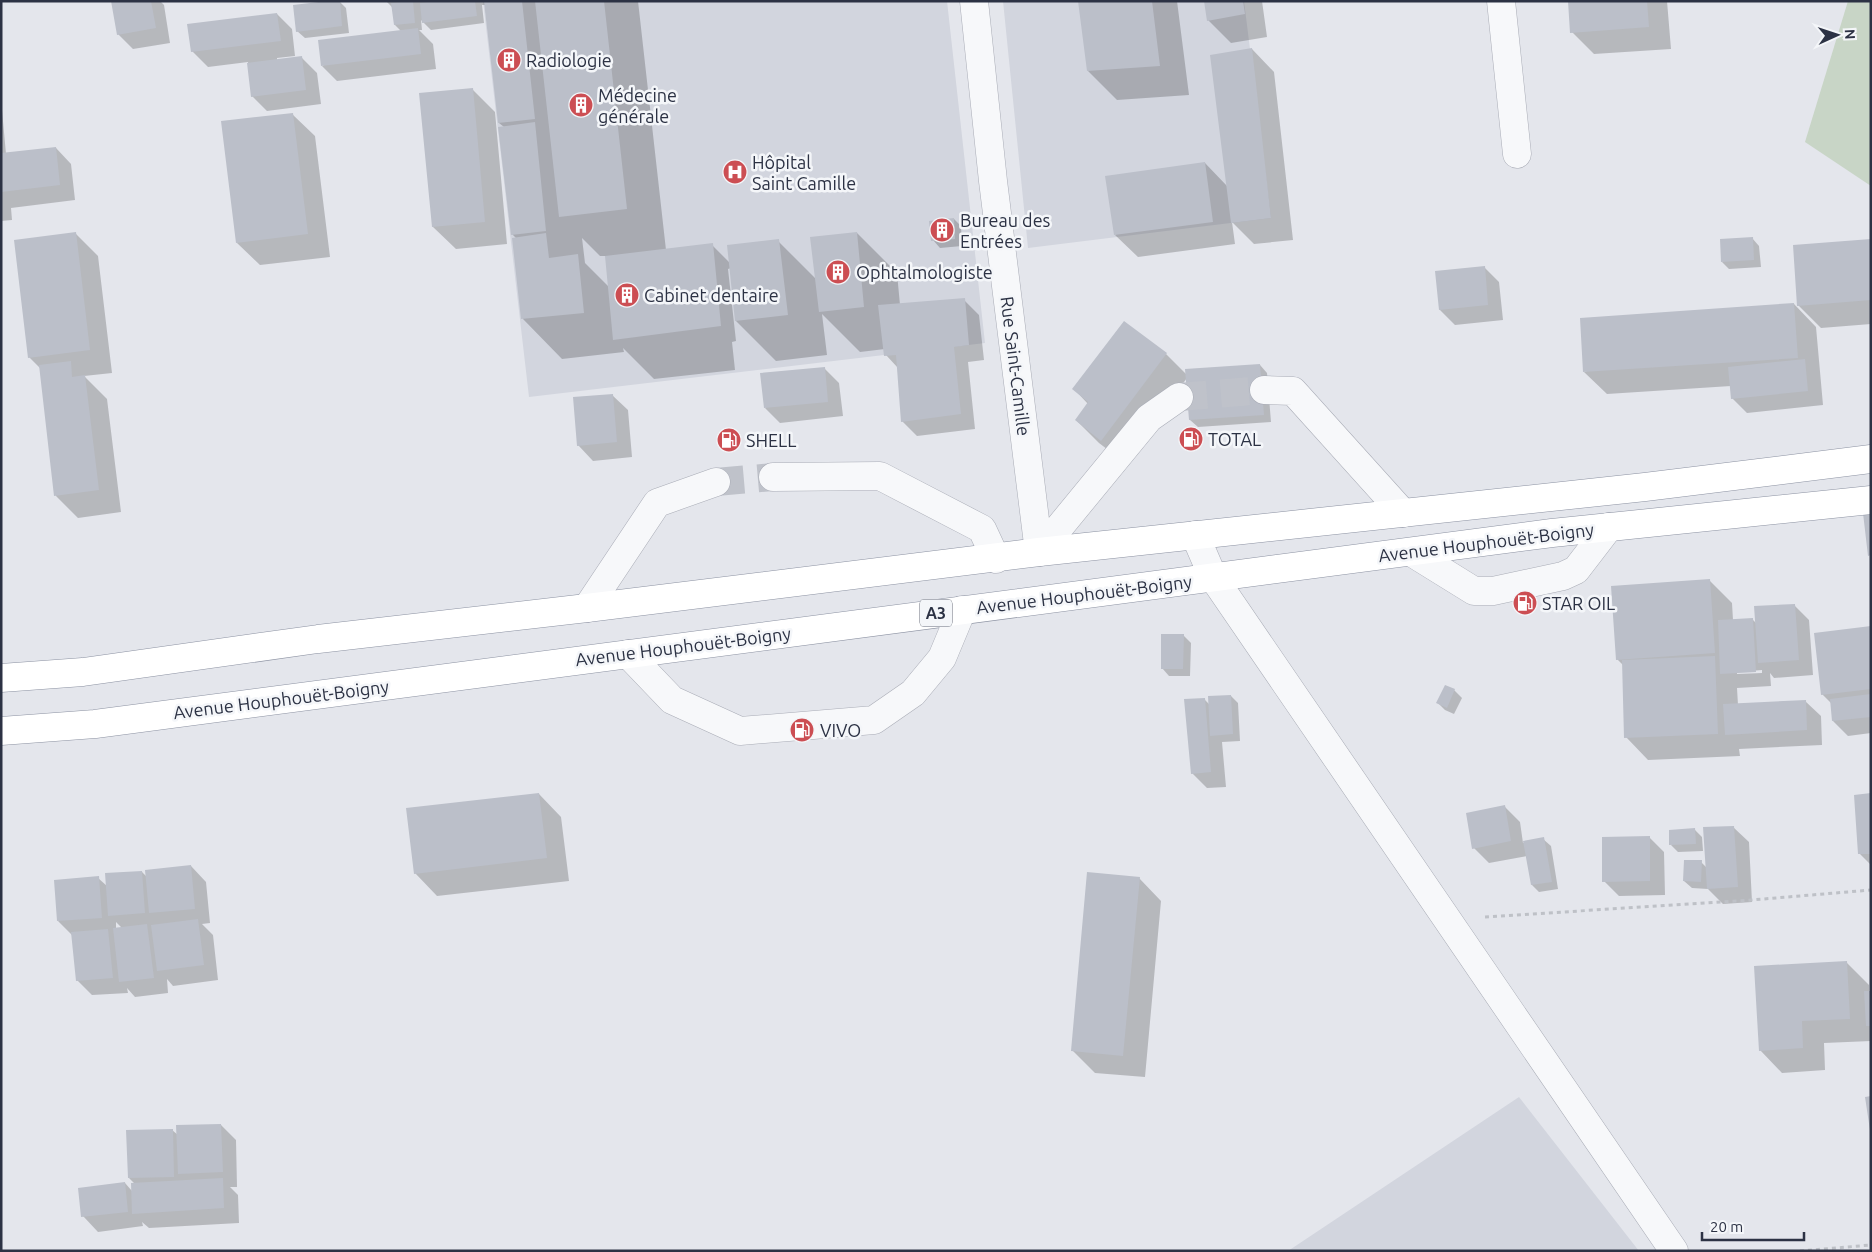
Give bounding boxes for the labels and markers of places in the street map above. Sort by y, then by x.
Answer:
building icon: Radiologie [496,47,522,73]
place label: Radiologie [526,50,612,70]
place label: Médecine générale [598,85,677,126]
building icon: Médecine générale [568,92,594,118]
place label: Hôpital Saint Camille [752,152,856,193]
hospital icon: Hôpital Saint Camille [722,159,748,185]
place label: Bureau des Entrées [960,210,1051,251]
building icon: Bureau des Entrées [929,217,955,243]
building icon: Ophtalmologiste [825,259,851,285]
place label: Ophtalmologiste [856,262,993,282]
building icon: Cabinet dentaire [614,282,640,308]
place label: Cabinet dentaire [644,285,779,305]
fuel station icon: TOTAL [1178,426,1204,452]
fuel station icon: SHELL [716,427,742,453]
place label: TOTAL [1208,429,1261,449]
place label: SHELL [746,430,796,450]
fuel station icon: STAR OIL [1512,590,1538,616]
place label: STAR OIL [1542,593,1615,613]
fuel station icon: VIVO [789,717,815,743]
place label: VIVO [820,720,861,740]

